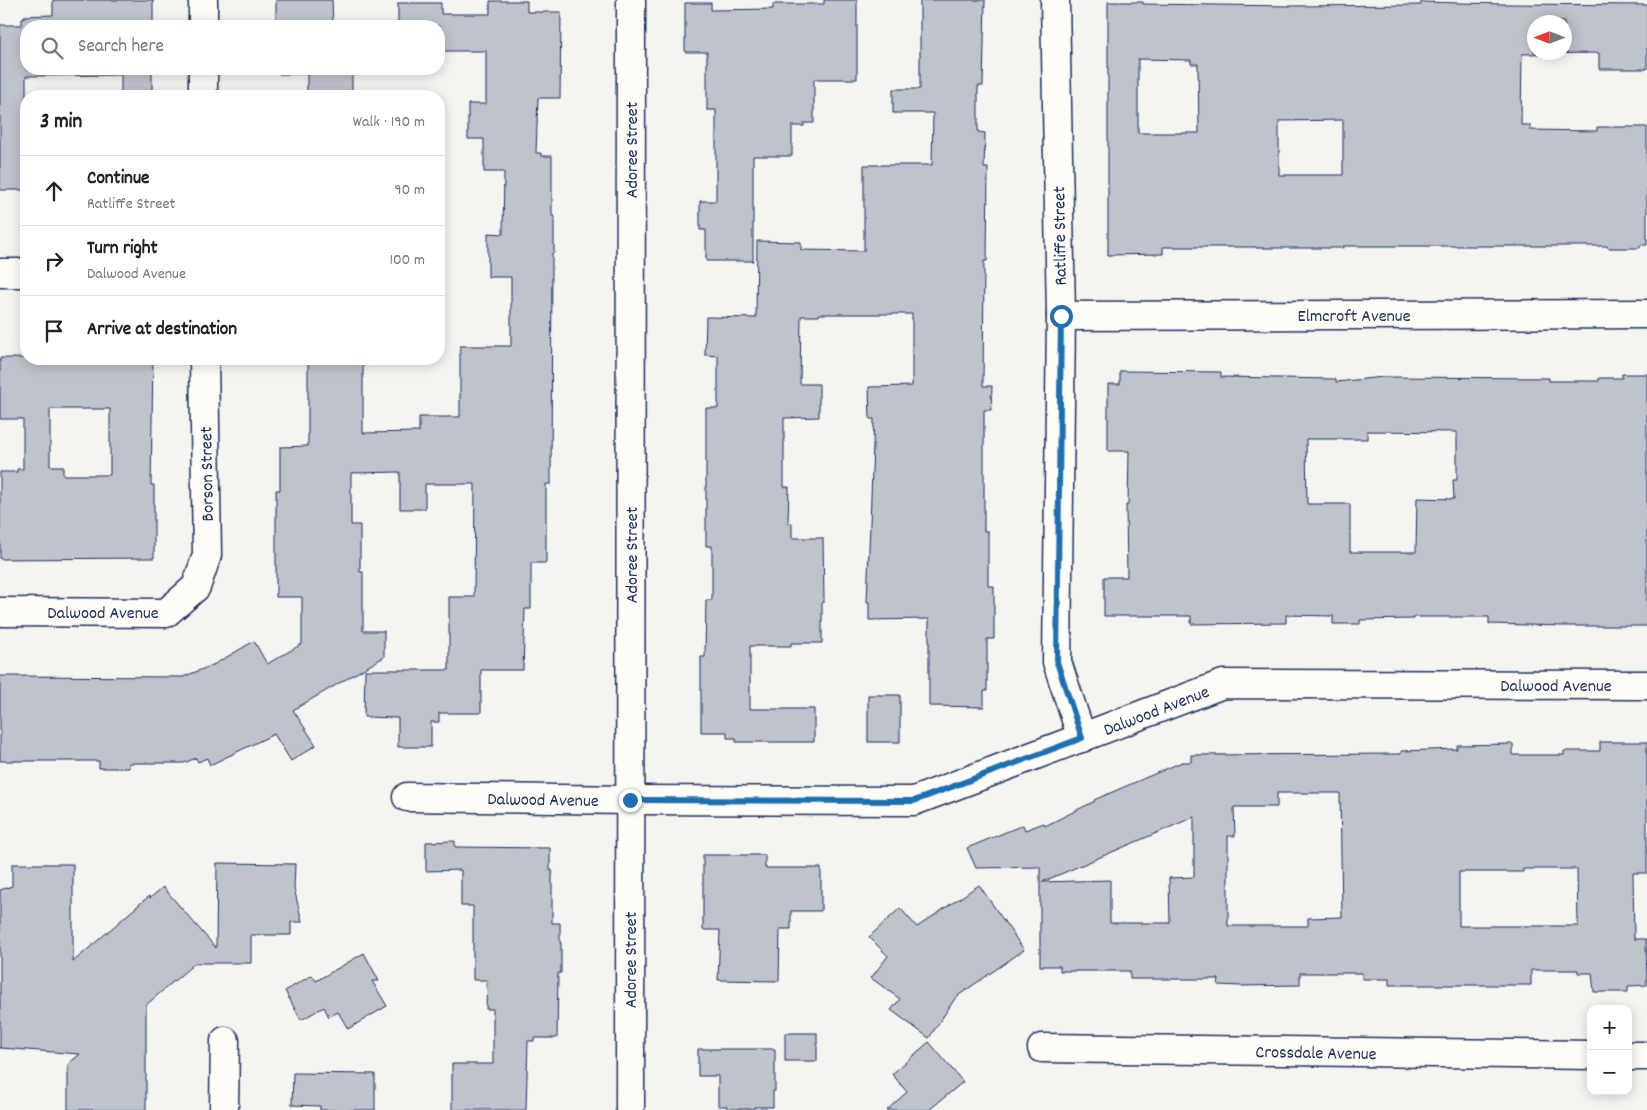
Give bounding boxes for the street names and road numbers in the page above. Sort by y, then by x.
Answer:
street label: Adoree Street [621,101,646,198]
street label: Ratliffe Street [1048,186,1075,286]
street label: Elmcroft Avenue [1297,305,1411,330]
street label: Borson Street [195,426,222,522]
street label: Adoree Street [621,506,646,603]
street label: Dalwood Avenue [47,602,159,627]
street label: Dalwood Avenue [1500,675,1612,700]
street label: Dalwood Avenue [1100,681,1213,744]
street label: Dalwood Avenue [487,788,599,815]
street label: Adoree Street [620,911,645,1008]
street label: Crossdale Avenue [1255,1041,1377,1068]

